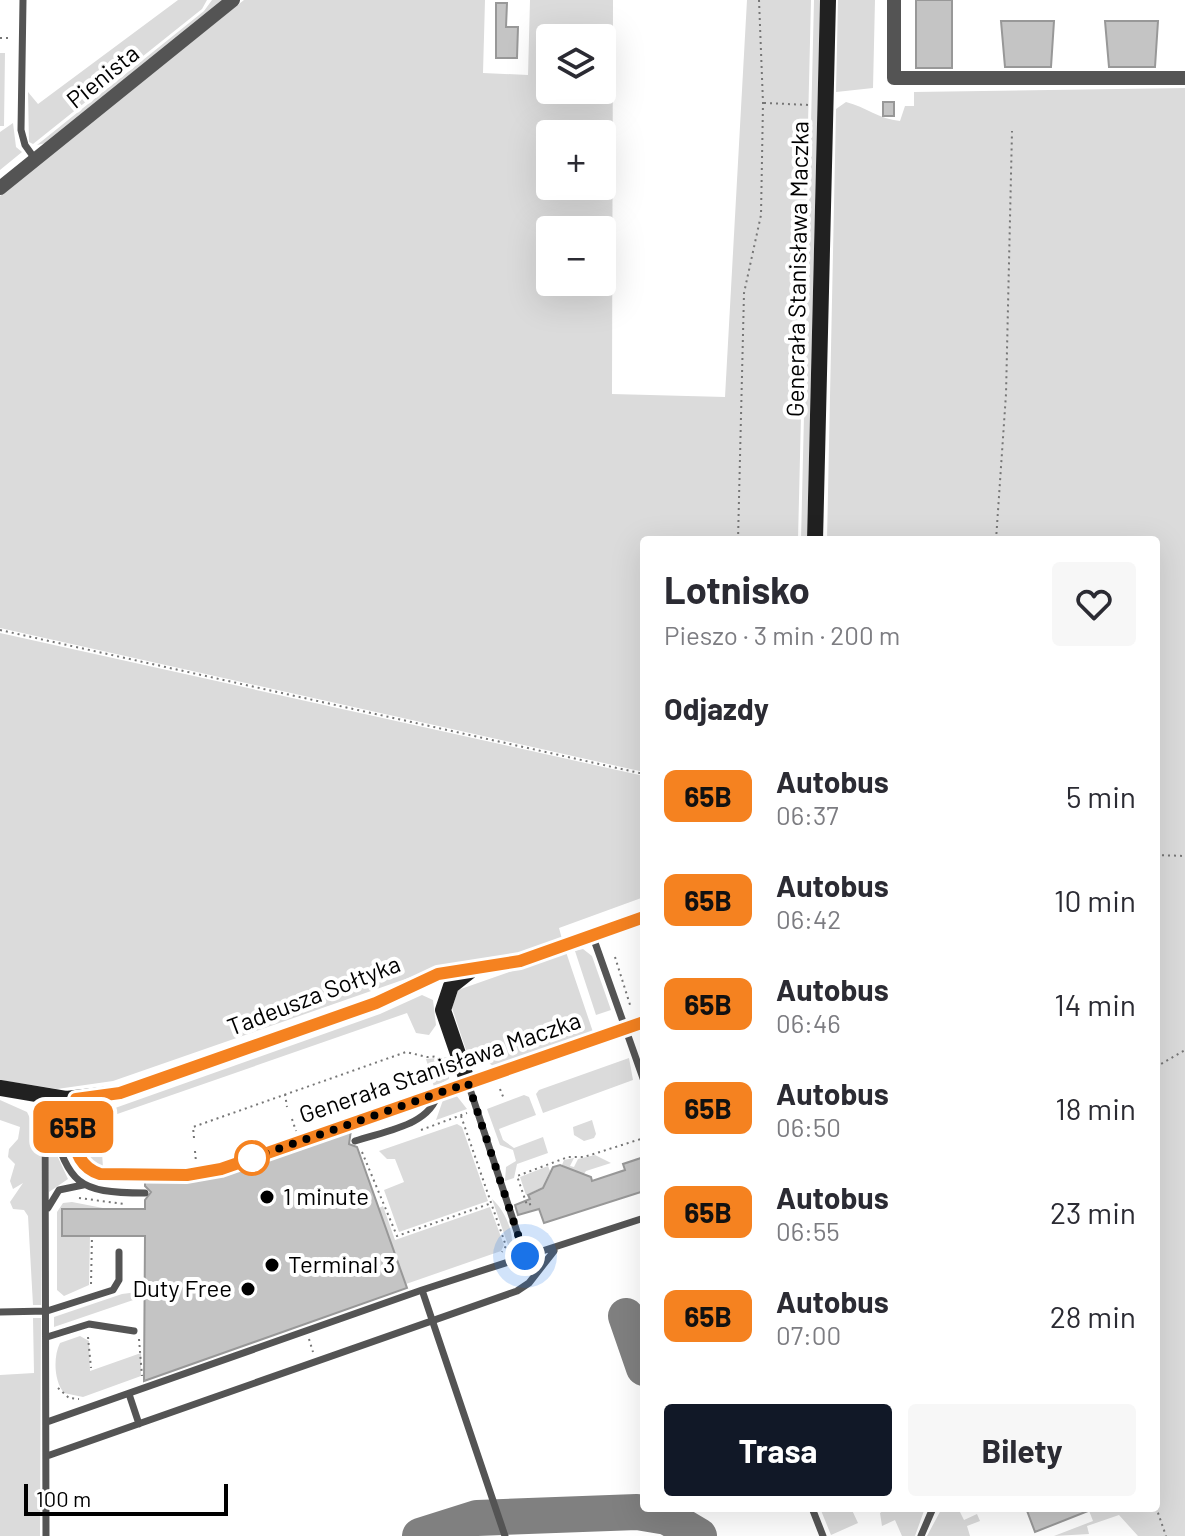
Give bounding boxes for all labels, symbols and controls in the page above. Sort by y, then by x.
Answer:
map controls [536,24,616,296]
button: layers [536,24,616,104]
street label: Pienista [60,38,144,114]
button: + [536,120,616,200]
street label: Generała Stanisława Maczka [779,121,814,417]
button: − [536,216,616,296]
button: heart [1052,562,1136,646]
text: Lotnisko [664,566,810,612]
text: Pieszo · 3 min · 200 m [664,619,900,650]
text: Odjazdy [664,690,769,726]
text: Autobus [776,763,889,799]
text: 5 min [1066,778,1136,814]
text: 65B [684,779,732,813]
text: 06:37 [776,799,839,830]
text: Autobus [776,867,889,903]
text: 10 min [1054,882,1136,918]
text: 65B [684,883,732,917]
text: 06:42 [776,903,841,934]
street label: Tadeusza Sołtyka [223,948,404,1041]
text: Autobus [776,971,889,1007]
text: 14 min [1054,986,1136,1022]
text: 65B [684,987,732,1021]
street label: Generała Stanisława Maczka [295,1005,584,1128]
text: 06:46 [776,1007,841,1038]
text: Autobus [776,1075,889,1111]
text: 18 min [1055,1090,1136,1126]
text: 65B [684,1091,732,1125]
line badge: 65B [27,1101,119,1153]
text: 65B [49,1110,97,1144]
text: 06:50 [776,1111,841,1142]
unlabelled marker [235,1141,269,1175]
text: Autobus [776,1179,889,1215]
place label: 1 minute [283,1181,369,1210]
marker: 1 minute [258,1188,276,1206]
text: 23 min [1050,1194,1136,1230]
text: 65B [684,1195,732,1229]
text: 06:55 [776,1215,840,1246]
your location [505,1236,545,1276]
place label: Terminal 3 [288,1249,395,1278]
marker: Terminal 3 [263,1256,281,1274]
place label: Duty Free [132,1273,232,1302]
marker: Duty Free [239,1280,257,1298]
text: Autobus [776,1283,889,1319]
text: 28 min [1050,1298,1136,1334]
text: 65B [684,1299,732,1333]
text: 07:00 [776,1319,841,1350]
button: Trasa [664,1404,892,1496]
button: Bilety [908,1404,1136,1496]
scale bar [24,1480,228,1516]
text: 100 m [36,1485,91,1511]

